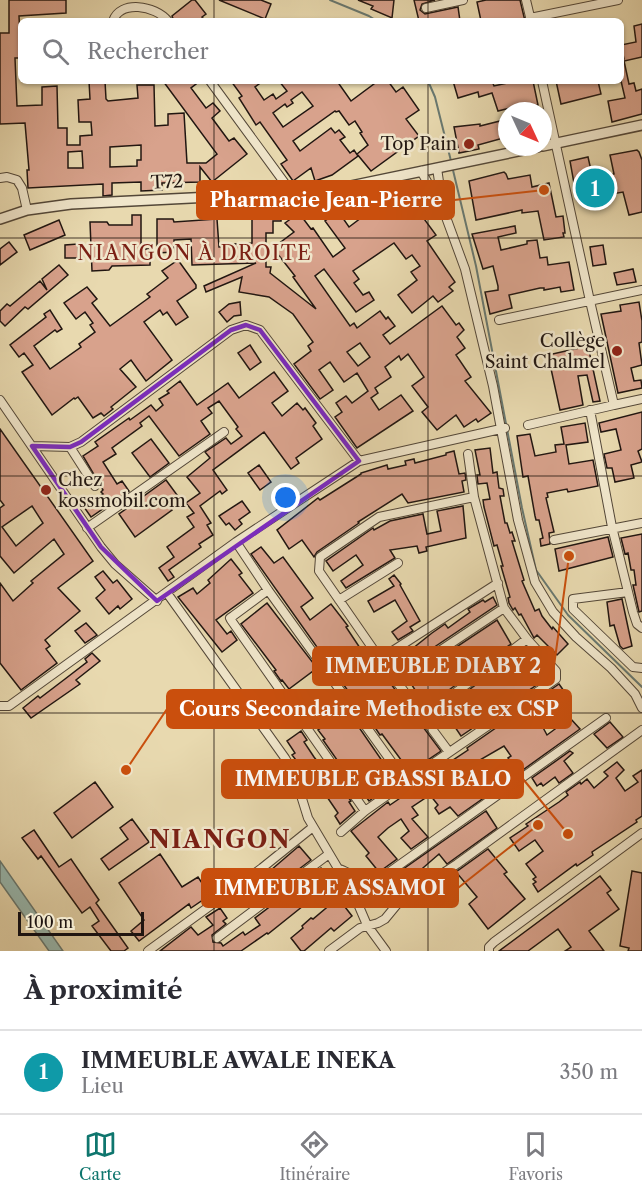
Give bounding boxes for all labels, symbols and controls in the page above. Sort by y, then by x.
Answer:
search box [18,18,624,84]
icon: search [39,35,72,68]
text: Rechercher [87,38,209,65]
north arrow [498,102,552,156]
place label: Top Pain [380,133,457,155]
marker: Top Pain [462,137,476,151]
pin: 1 [576,166,614,210]
street label: T72 [150,170,184,194]
callout: Pharmacie Jean-Pierre [197,181,454,219]
text: Pharmacie Jean-Pierre [209,188,443,212]
district label: NIANGON À DROITE [77,240,313,265]
place label: Collège Saint Chalmel [485,330,605,373]
marker: Collège Saint Chalmel [610,344,624,358]
place label: Chez kossmobil.com [58,469,186,512]
marker: Chez kossmobil.com [39,483,53,497]
your location [271,483,300,512]
callout: IMMEUBLE DIABY 2 [313,647,554,685]
text: IMMEUBLE DIABY 2 [325,654,541,678]
callout: Cours Secondaire Methodiste ex CSP [167,690,571,728]
text: Cours Secondaire Methodiste ex CSP [179,697,559,721]
callout: IMMEUBLE GBASSI BALO [222,760,523,798]
text: IMMEUBLE GBASSI BALO [235,767,511,791]
district label: NIANGON [149,825,291,854]
callout: IMMEUBLE ASSAMOI [202,869,458,907]
text: IMMEUBLE ASSAMOI [214,876,446,900]
scale bar [18,909,144,936]
text: 100 m [27,912,73,932]
text: À proximité [24,974,183,1006]
text: IMMEUBLE AWALE INEKA [81,1047,395,1074]
text: 1 [39,1060,48,1084]
text: 350 m [560,1060,618,1084]
text: Lieu [81,1074,124,1098]
tab: Carte [79,1128,121,1184]
tab: Itinéraire [279,1128,350,1184]
tab: Favoris [508,1128,563,1184]

